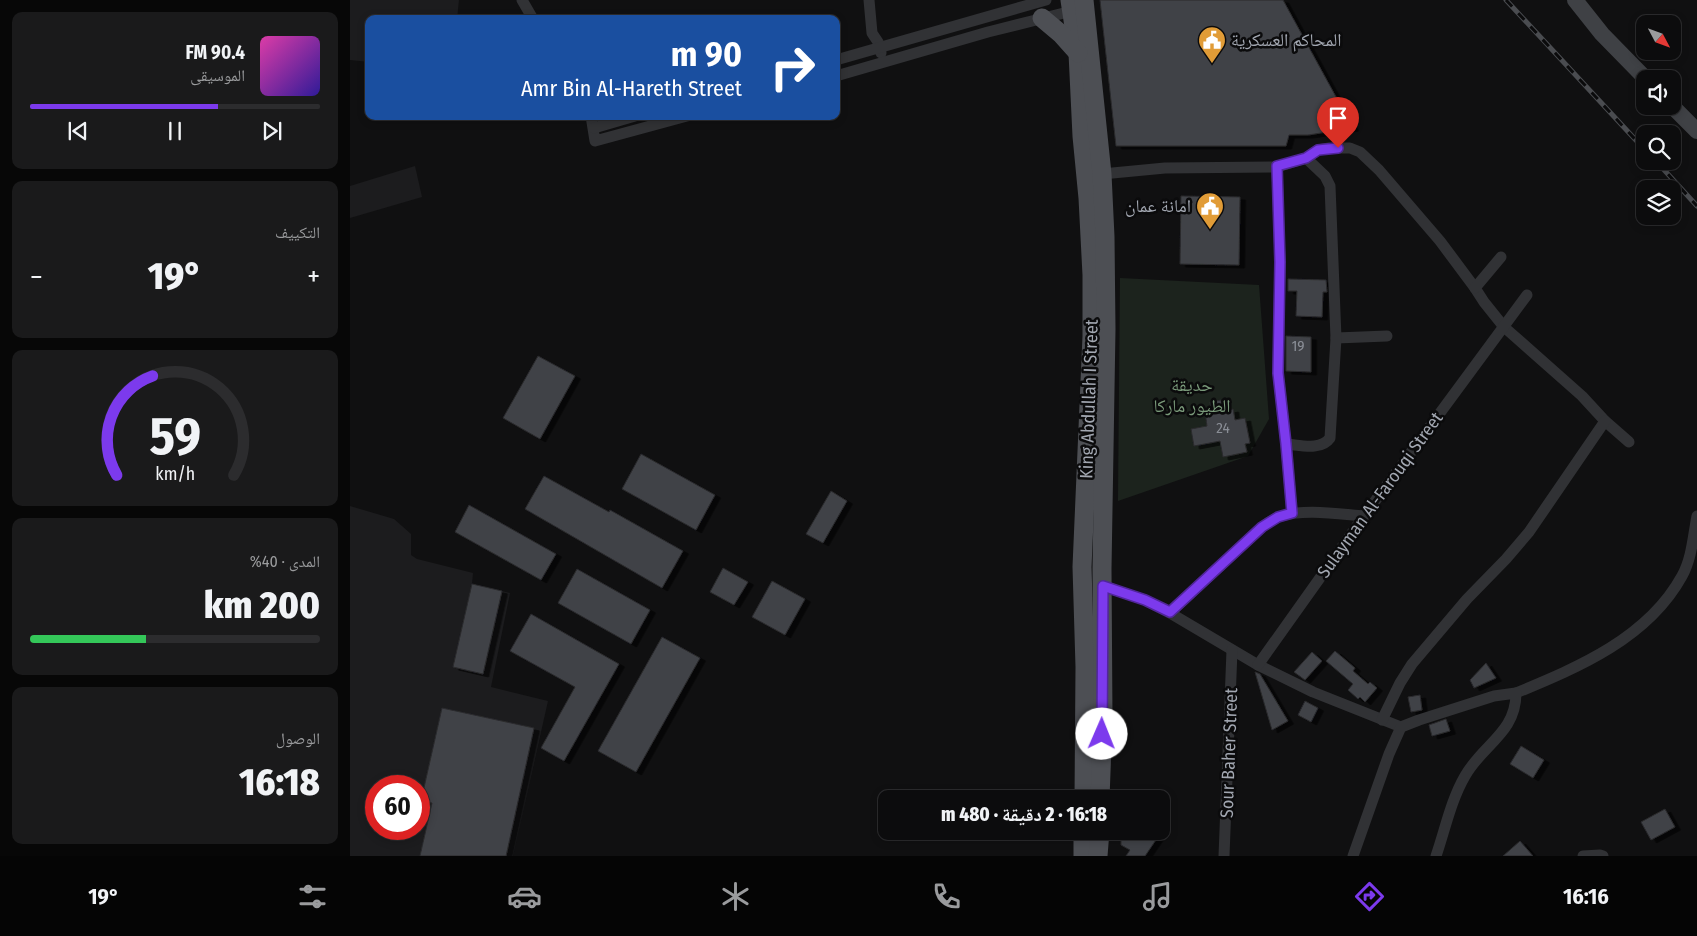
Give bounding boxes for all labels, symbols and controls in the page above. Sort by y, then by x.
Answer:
north arrow [1636,15,1681,60]
map controls [1636,15,1681,225]
public building icon: المحاكم العسكرية [1197,25,1227,64]
place label: المحاكم العسكرية [1231,29,1342,52]
text: 90 m [671,33,742,75]
icon: right [760,35,825,100]
text: 90.4 FM [186,41,245,64]
text: الموسيقى [190,66,245,85]
button: sound [1636,70,1681,115]
text: Amr Bin Al-Hareth Street [521,75,742,102]
pin [1317,97,1359,148]
icon: arrive [1324,104,1352,132]
icon: previous [64,117,92,145]
icon: pause [161,117,189,145]
icon: next [258,117,286,145]
button: search [1636,125,1681,170]
button: layers [1636,180,1681,225]
public building icon: امانة عمان [1195,191,1225,230]
place label: امانة عمان [1125,195,1191,217]
text: التكييف [275,223,320,242]
text: 19° [148,253,202,299]
text: − [30,260,43,293]
text: + [307,260,320,293]
street label: King Abdullah I Street [1075,319,1103,479]
house number: 19 [1291,337,1305,355]
park label: حديقة الطيور ماركا [1153,374,1231,417]
text: 59 [149,405,201,468]
street label: Sulayman Al-Farouqi Street [1312,408,1448,582]
house number: 24 [1216,419,1230,437]
text: km/h [155,463,195,485]
text: المدى · 40% [250,552,320,571]
text: 200 km [204,582,320,628]
street label: Sour Baher Street [1216,687,1242,818]
position arrow [1075,707,1127,759]
text: الوصول [276,729,320,748]
text: 16:18 [239,759,320,805]
speed limit sign: 60 [365,775,430,840]
text: 16:18 · 2 دقيقة · 480 m [941,803,1107,826]
icon: filters [295,879,330,914]
icon: car [507,879,542,914]
icon: climate [718,879,753,914]
icon: phone [929,879,964,914]
icon: music [1140,879,1175,914]
icon: directions [1352,879,1387,914]
text: 19° [88,883,119,910]
text: 16:16 [1563,883,1609,910]

